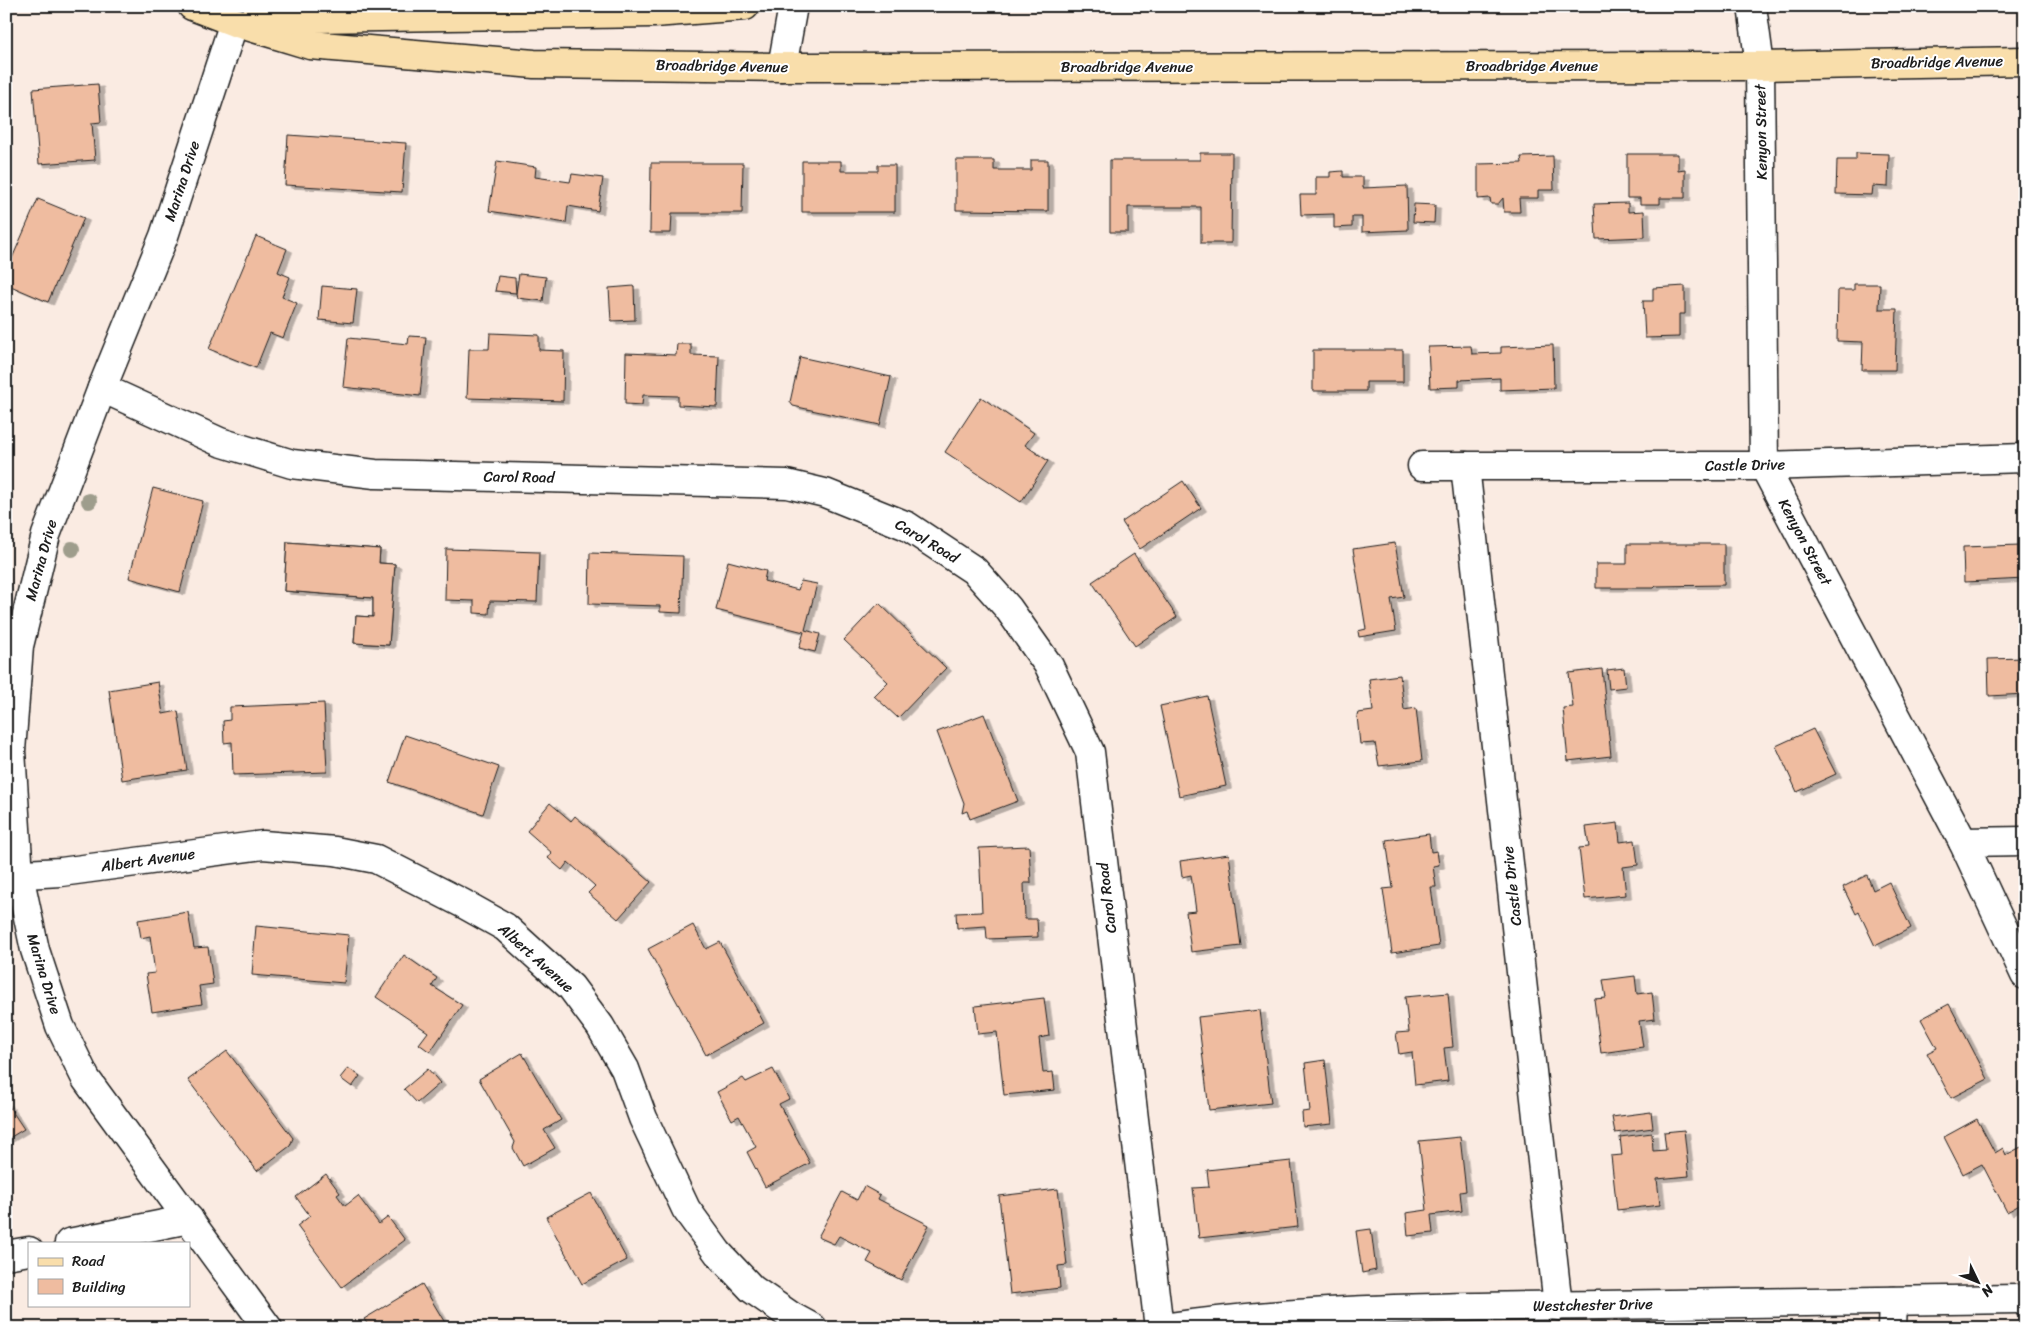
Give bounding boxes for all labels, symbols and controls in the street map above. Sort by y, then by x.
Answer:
street label: Broadbridge Avenue [1871,48,2004,76]
street label: Broadbridge Avenue [656,52,789,80]
street label: Broadbridge Avenue [1466,53,1599,79]
street label: Broadbridge Avenue [1061,54,1194,80]
street label: Kenyon Street [1747,83,1775,180]
street label: Marina Drive [157,137,207,225]
street label: Castle Drive [1705,451,1786,479]
street label: Carol Road [483,463,556,491]
street label: Kenyon Street [1771,494,1839,591]
street label: Carol Road [890,512,965,571]
street label: Marina Drive [18,516,64,604]
street label: Albert Avenue [98,840,197,880]
street label: Castle Drive [1495,844,1529,927]
street label: Carol Road [1090,860,1124,935]
street label: Albert Avenue [491,916,580,1000]
street label: Marina Drive [19,930,69,1018]
legend [28,1242,190,1306]
text: Road [72,1248,105,1274]
north arrow [1954,1256,2004,1306]
text: Building [72,1274,126,1300]
text: N [1974,1278,2000,1303]
street label: Westchester Drive [1533,1291,1653,1319]

